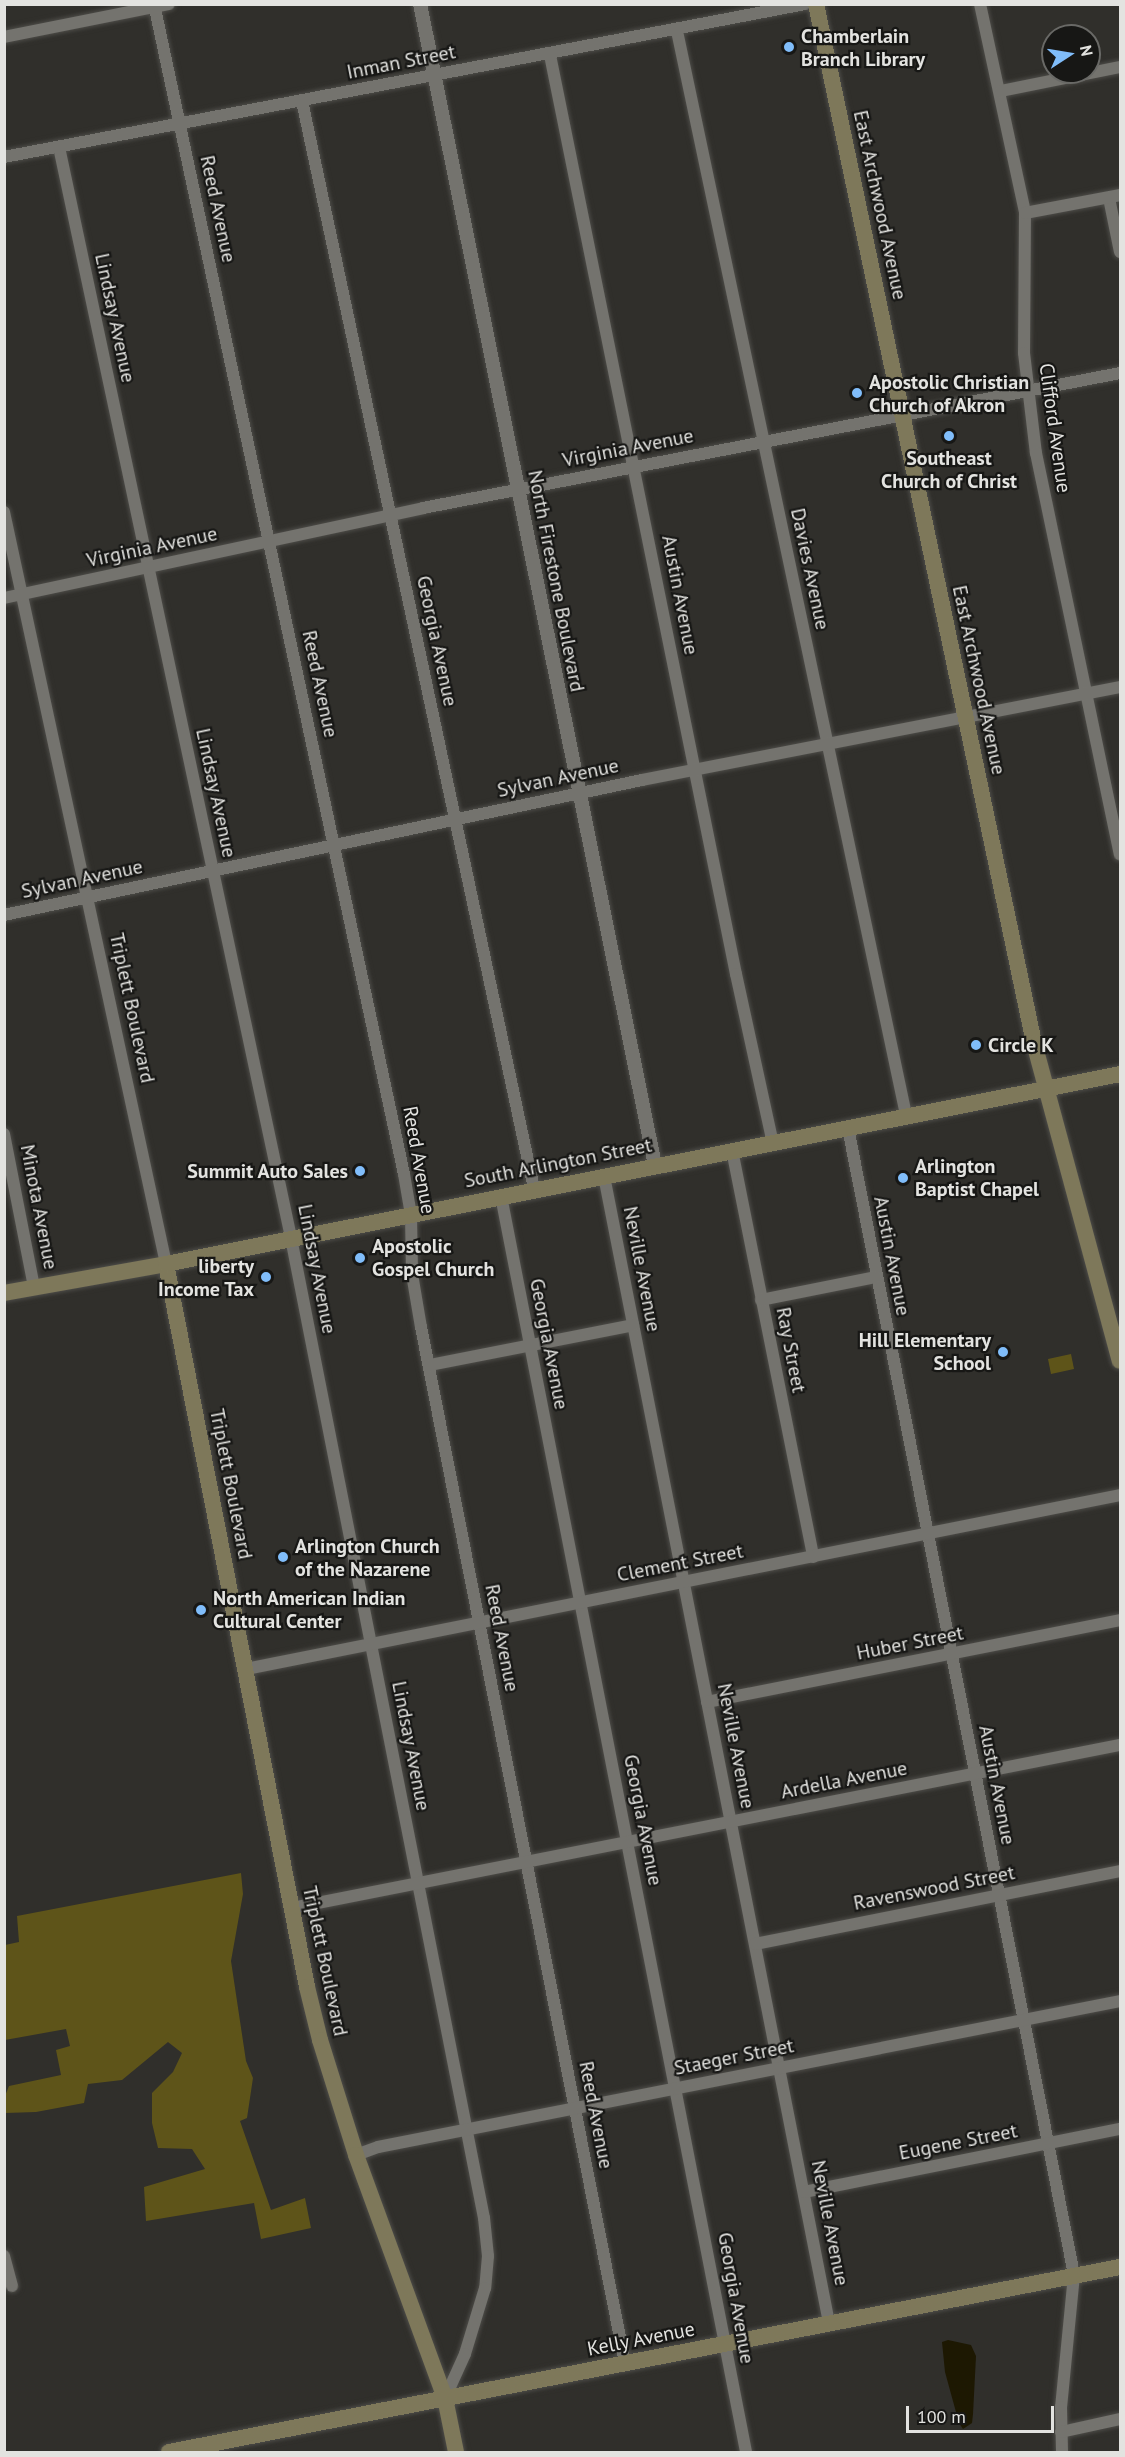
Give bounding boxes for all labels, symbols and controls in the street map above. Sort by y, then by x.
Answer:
place label: Chamberlain Branch Library [801,24,925,71]
north arrow [1041,24,1101,84]
street label: Inman Street [345,40,457,84]
marker: Chamberlain Branch Library [782,40,796,54]
text: N [1076,43,1098,58]
street label: East Archwood Avenue [848,108,912,302]
street label: Reed Avenue [195,153,241,265]
street label: Lindsay Avenue [89,251,141,385]
street label: Clifford Avenue [1034,361,1076,495]
place label: Apostolic Christian Church of Akron [869,370,1030,417]
marker: Apostolic Christian Church of Akron [850,386,864,400]
street label: Virginia Avenue [560,423,696,473]
marker: Southeast Church of Christ [942,429,956,443]
place label: Southeast Church of Christ [881,446,1017,493]
street label: North Firestone Boulevard [523,468,589,694]
street label: Davies Avenue [785,506,835,632]
street label: Virginia Avenue [84,521,220,573]
street label: Austin Avenue [657,533,703,657]
street label: Georgia Avenue [411,573,463,709]
street label: East Archwood Avenue [947,583,1011,777]
street label: Reed Avenue [297,628,343,740]
street label: Lindsay Avenue [190,726,242,860]
street label: Sylvan Avenue [495,753,621,803]
street label: Sylvan Avenue [19,854,145,904]
street label: Triplett Boulevard [104,931,160,1085]
place label: Circle K [988,1033,1054,1057]
marker: Circle K [969,1038,983,1052]
street label: Reed Avenue [398,1104,440,1216]
street label: South Arlington Street [462,1133,654,1193]
street label: Minota Avenue [15,1142,63,1272]
place label: Arlington Baptist Chapel [915,1154,1039,1201]
place label: Summit Auto Sales [186,1159,348,1183]
marker: Summit Auto Sales [353,1164,367,1178]
marker: Arlington Baptist Chapel [896,1171,910,1185]
street label: Austin Avenue [869,1194,915,1318]
street label: Lindsay Avenue [293,1202,341,1336]
street label: Neville Avenue [618,1204,666,1334]
place label: Apostolic Gospel Church [372,1234,495,1281]
marker: Apostolic Gospel Church [353,1251,367,1265]
place label: liberty Income Tax [157,1254,254,1301]
marker: liberty Income Tax [259,1270,273,1284]
street label: Georgia Avenue [524,1276,574,1412]
street label: Ray Street [771,1305,811,1395]
place label: Hill Elementary School [859,1328,991,1375]
marker: Hill Elementary School [996,1345,1010,1359]
street label: Triplett Boulevard [205,1407,257,1561]
place label: Arlington Church of the Nazarene [295,1534,440,1581]
street label: Clement Street [615,1539,745,1587]
marker: Arlington Church of the Nazarene [276,1550,290,1564]
street label: Reed Avenue [480,1582,524,1694]
place label: North American Indian Cultural Center [213,1586,406,1633]
marker: North American Indian Cultural Center [194,1603,208,1617]
street label: Huber Street [855,1621,965,1665]
street label: Lindsay Avenue [387,1679,435,1813]
street label: Neville Avenue [712,1681,760,1811]
street label: Austin Avenue [974,1723,1020,1847]
street label: Georgia Avenue [618,1752,668,1888]
street label: Ardella Avenue [778,1756,910,1804]
street label: Ravenswood Street [851,1861,1017,1915]
street label: Triplett Boulevard [297,1884,353,2038]
street label: Staeger Street [672,2034,796,2080]
street label: Reed Avenue [574,2059,618,2171]
street label: Eugene Street [897,2119,1019,2165]
street label: Neville Avenue [806,2158,854,2288]
street label: Georgia Avenue [713,2230,759,2366]
street label: Kelly Avenue [585,2317,697,2361]
scale bar [909,2394,1058,2432]
text: 100 m [917,2405,966,2428]

